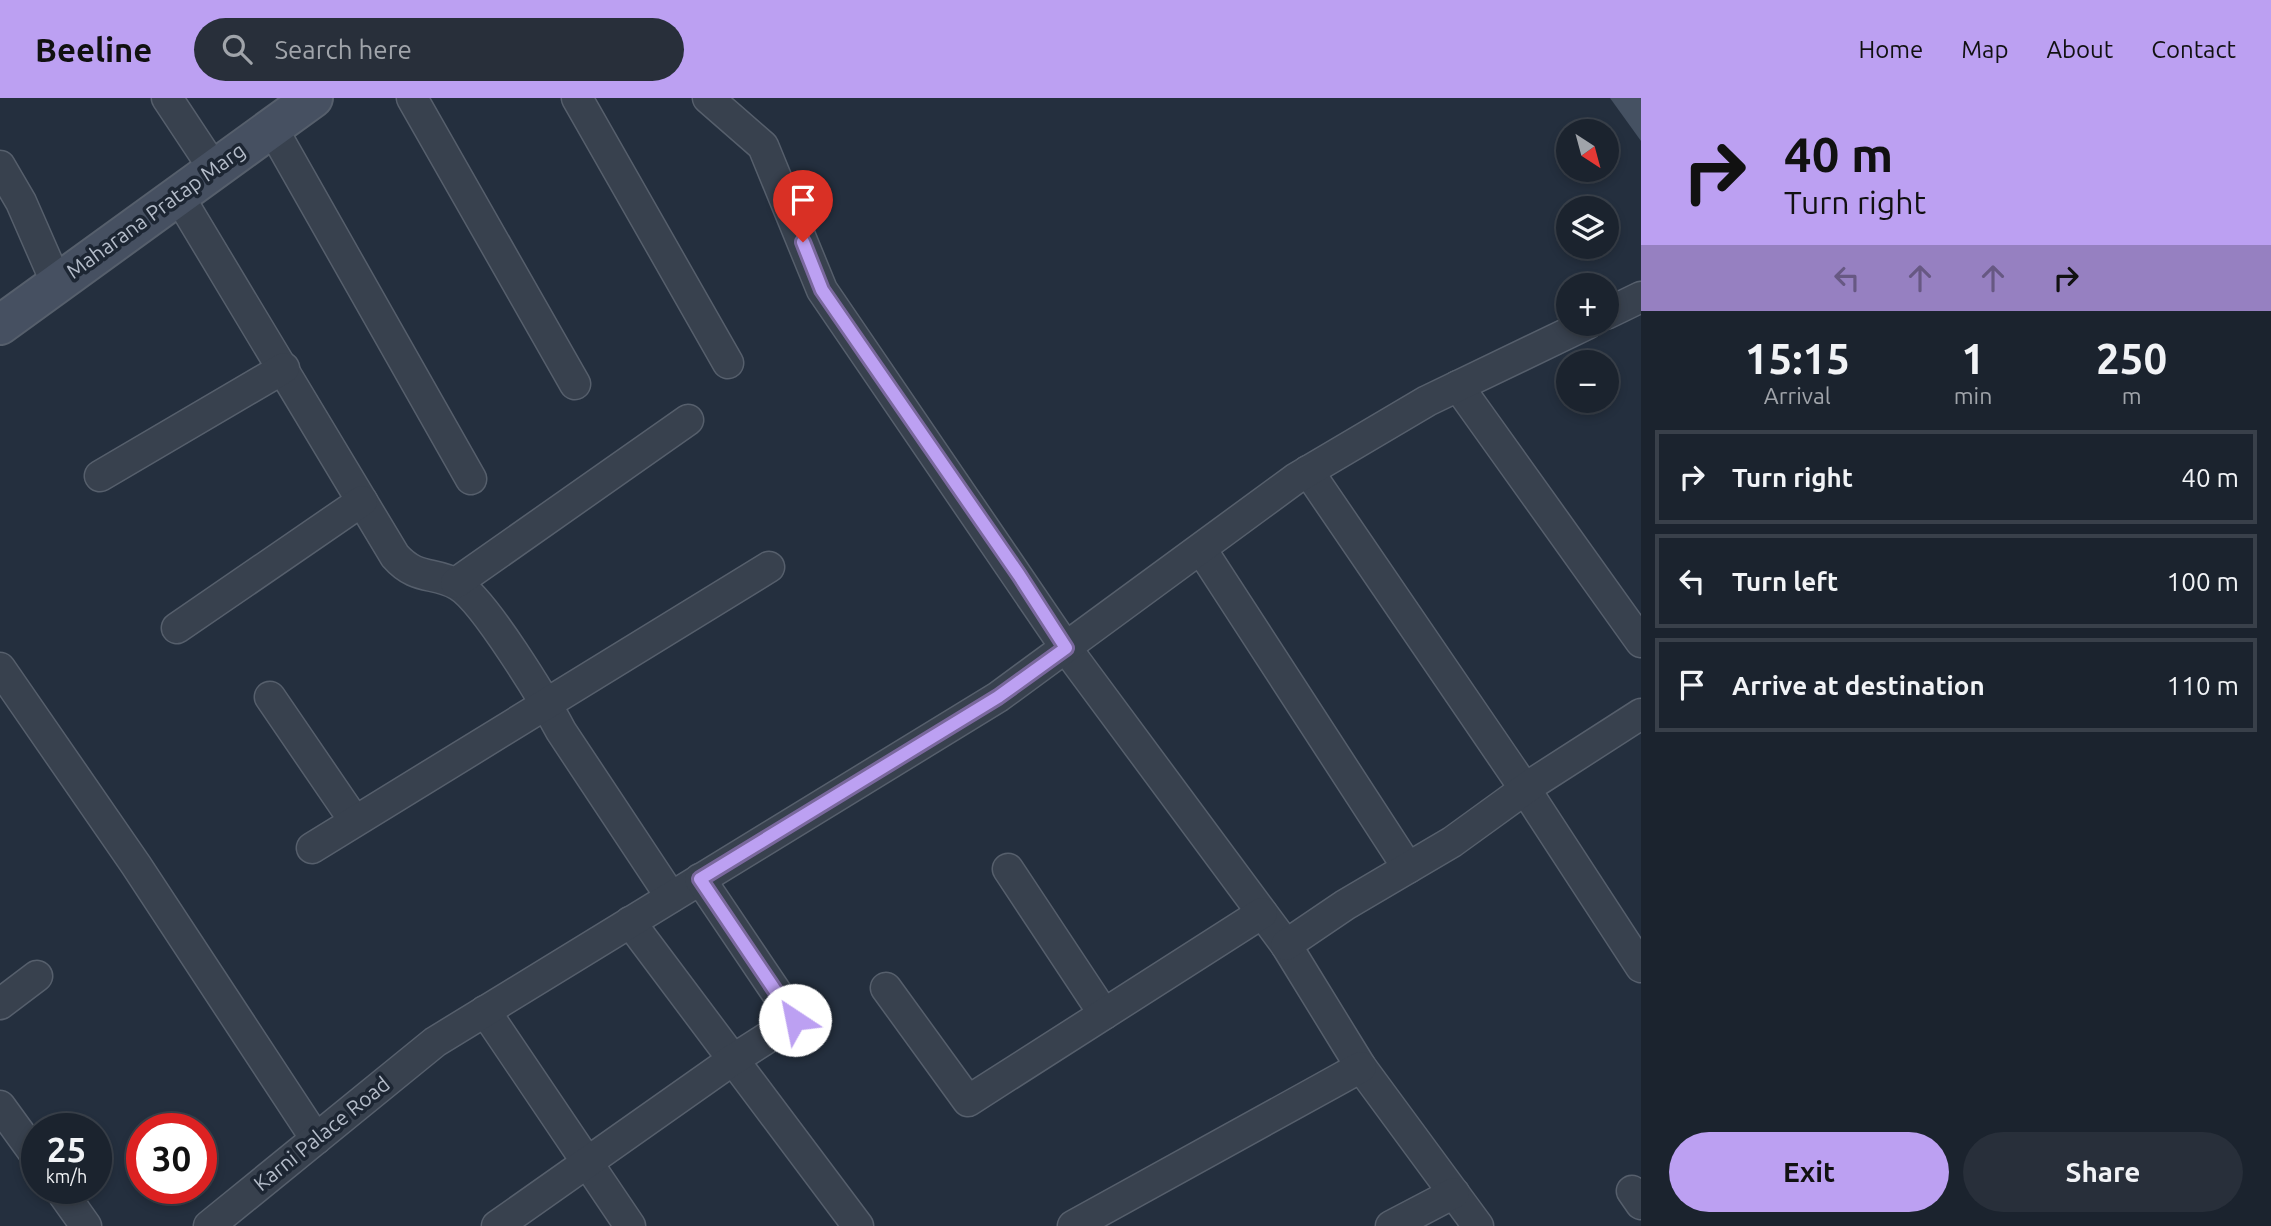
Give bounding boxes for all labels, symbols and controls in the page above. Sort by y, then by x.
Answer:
search box [194,18,684,81]
icon: search [218,30,256,68]
text: Beeline [35,31,152,68]
text: Search here [274,35,412,64]
text: Home [1858,36,1923,63]
text: Map [1961,36,2008,63]
text: About [2046,36,2113,63]
text: Contact [2151,36,2236,63]
north arrow [1556,119,1619,182]
map controls [1556,119,1619,413]
icon: right [1669,126,1760,217]
text: 40 m [1784,126,1893,181]
street label: Maharana Pratap Marg [62,137,249,283]
pin [773,170,833,242]
icon: arrive [784,181,822,219]
text: Turn right [1784,184,1926,220]
button: layers [1556,196,1619,259]
icon: left [1828,259,1866,297]
icon: ahead [1901,259,1939,297]
icon: ahead [1974,259,2012,297]
icon: right [2047,259,2085,297]
button: + [1556,273,1619,336]
text: 15:15 [1745,335,1850,382]
text: 1 [1961,335,1985,382]
text: 250 [2096,335,2167,382]
button: − [1556,350,1619,413]
text: Arrival [1764,383,1831,408]
text: min [1954,383,1992,408]
text: m [2122,383,2142,408]
icon: right [1673,458,1711,496]
text: Turn right [1732,463,1853,492]
text: 40 m [2181,463,2239,492]
icon: left [1673,562,1711,600]
text: Turn left [1732,567,1838,596]
text: 100 m [2167,567,2239,596]
icon: arrive [1673,666,1711,704]
text: Arrive at destination [1732,671,1985,700]
text: 110 m [2167,671,2239,700]
position arrow [758,983,832,1057]
street label: Karni Palace Road [249,1071,394,1195]
speed limit sign: 30 [126,1113,217,1204]
text: 25 [47,1129,86,1169]
button: Exit [1669,1132,1949,1212]
button: Share [1963,1132,2243,1212]
text: km/h [46,1166,87,1186]

